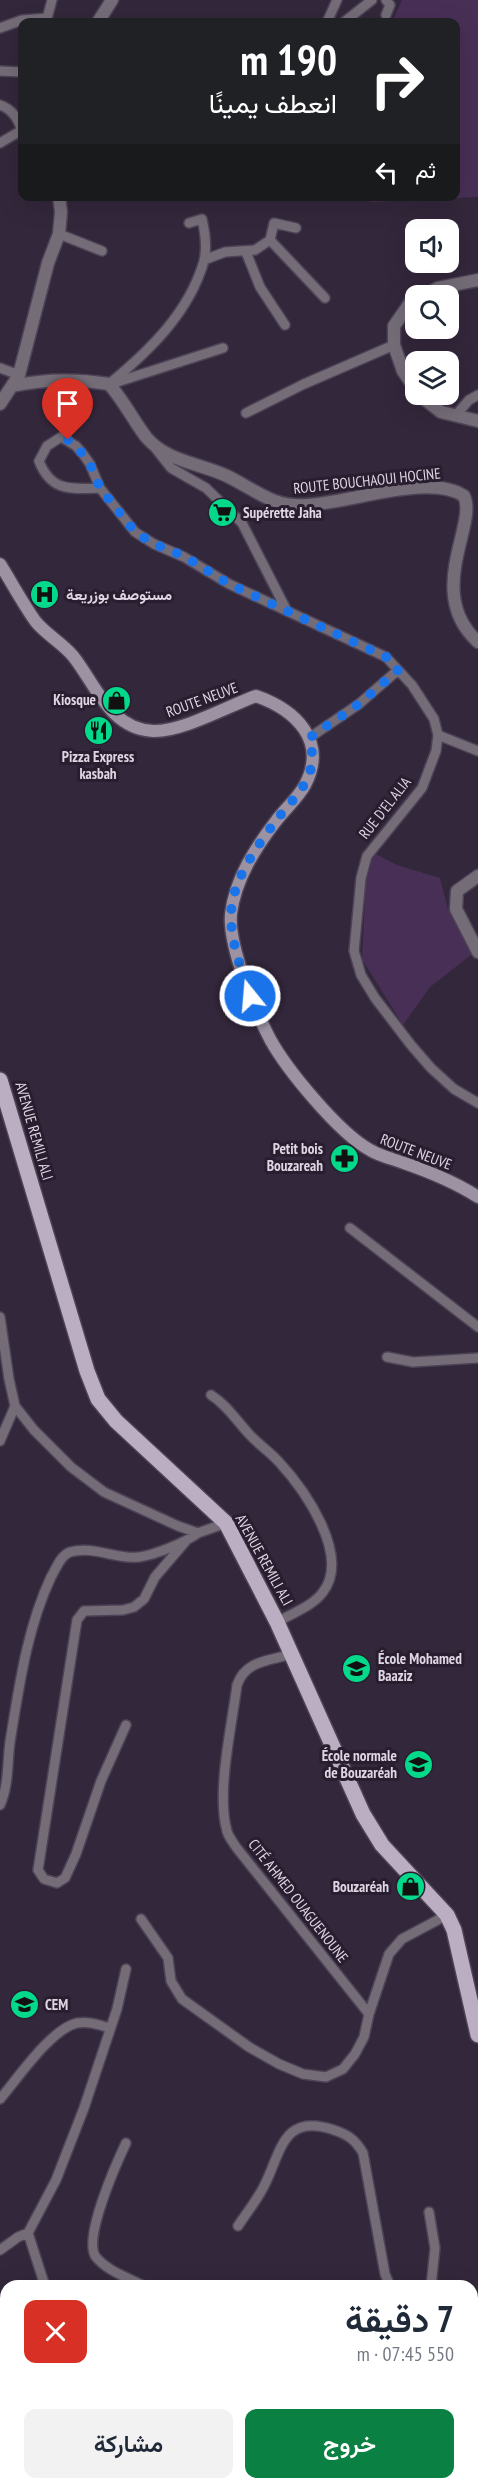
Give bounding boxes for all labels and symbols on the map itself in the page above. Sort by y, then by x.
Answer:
pin [42,378,93,440]
street label: ROUTE BOUCHAOUI HOCINE [292,463,441,498]
supermarket icon: Supérette Jaha [206,497,238,529]
place label: Supérette Jaha [243,503,322,522]
hospital icon: مستوصف بوزريعة [29,579,61,611]
place label: مستوصف بوزريعة [66,585,172,604]
street label: ROUTE NEUVE [163,678,240,721]
shop icon: Kiosque [101,684,133,716]
place label: Kiosque [53,690,96,709]
restaurant icon: Pizza Express kasbah [82,714,114,746]
place label: Pizza Express kasbah [62,747,134,783]
street label: RUE D'EL ALIA [354,772,415,843]
position arrow [218,964,282,1028]
street label: AVENUE REMILI ALI [11,1080,58,1182]
street label: ROUTE NEUVE [378,1129,455,1174]
place label: Petit bois Bouzareah [267,1139,323,1175]
pharmacy icon: Petit bois Bouzareah [328,1142,360,1174]
street label: AVENUE REMILI ALI [232,1511,297,1609]
place label: École Mohamed Baaziz [378,1649,462,1685]
school or university icon: École Mohamed Baaziz [341,1652,373,1684]
place label: École normale de Bouzaréah [322,1746,397,1782]
school or university icon: École normale de Bouzaréah [402,1749,434,1781]
street label: CITÉ AHMED OUAGUENOUNE [244,1835,353,1966]
shop icon: Bouzaréah [394,1871,426,1903]
place label: Bouzaréah [333,1877,389,1896]
school or university icon: CEM [8,1989,40,2021]
place label: CEM [45,1995,68,2014]

